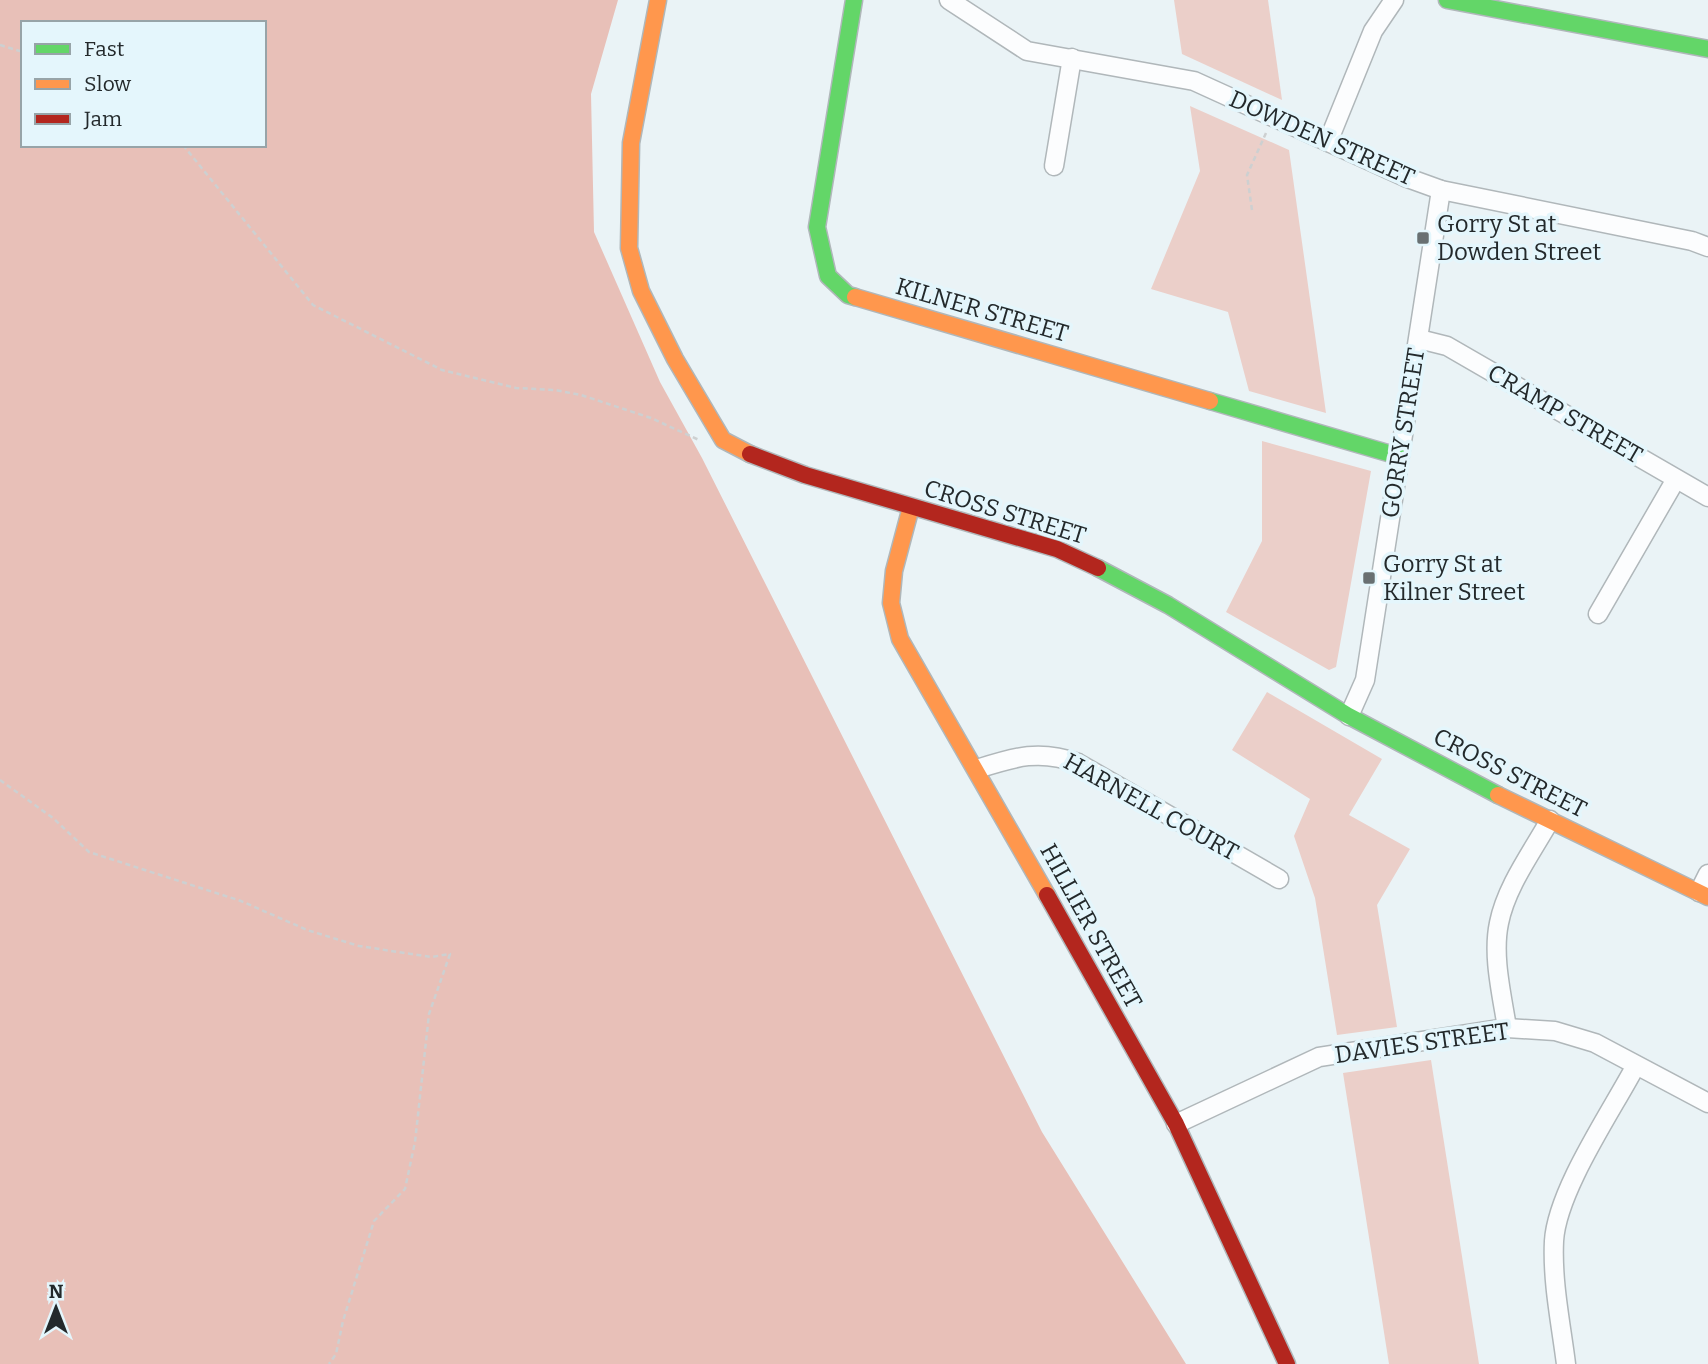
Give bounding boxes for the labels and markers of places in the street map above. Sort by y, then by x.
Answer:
place label: Gorry St at Dowden Street [1437,210,1602,266]
marker: Gorry St at Dowden Street [1415,230,1431,246]
place label: Gorry St at Kilner Street [1383,550,1525,606]
marker: Gorry St at Kilner Street [1361,570,1377,586]

